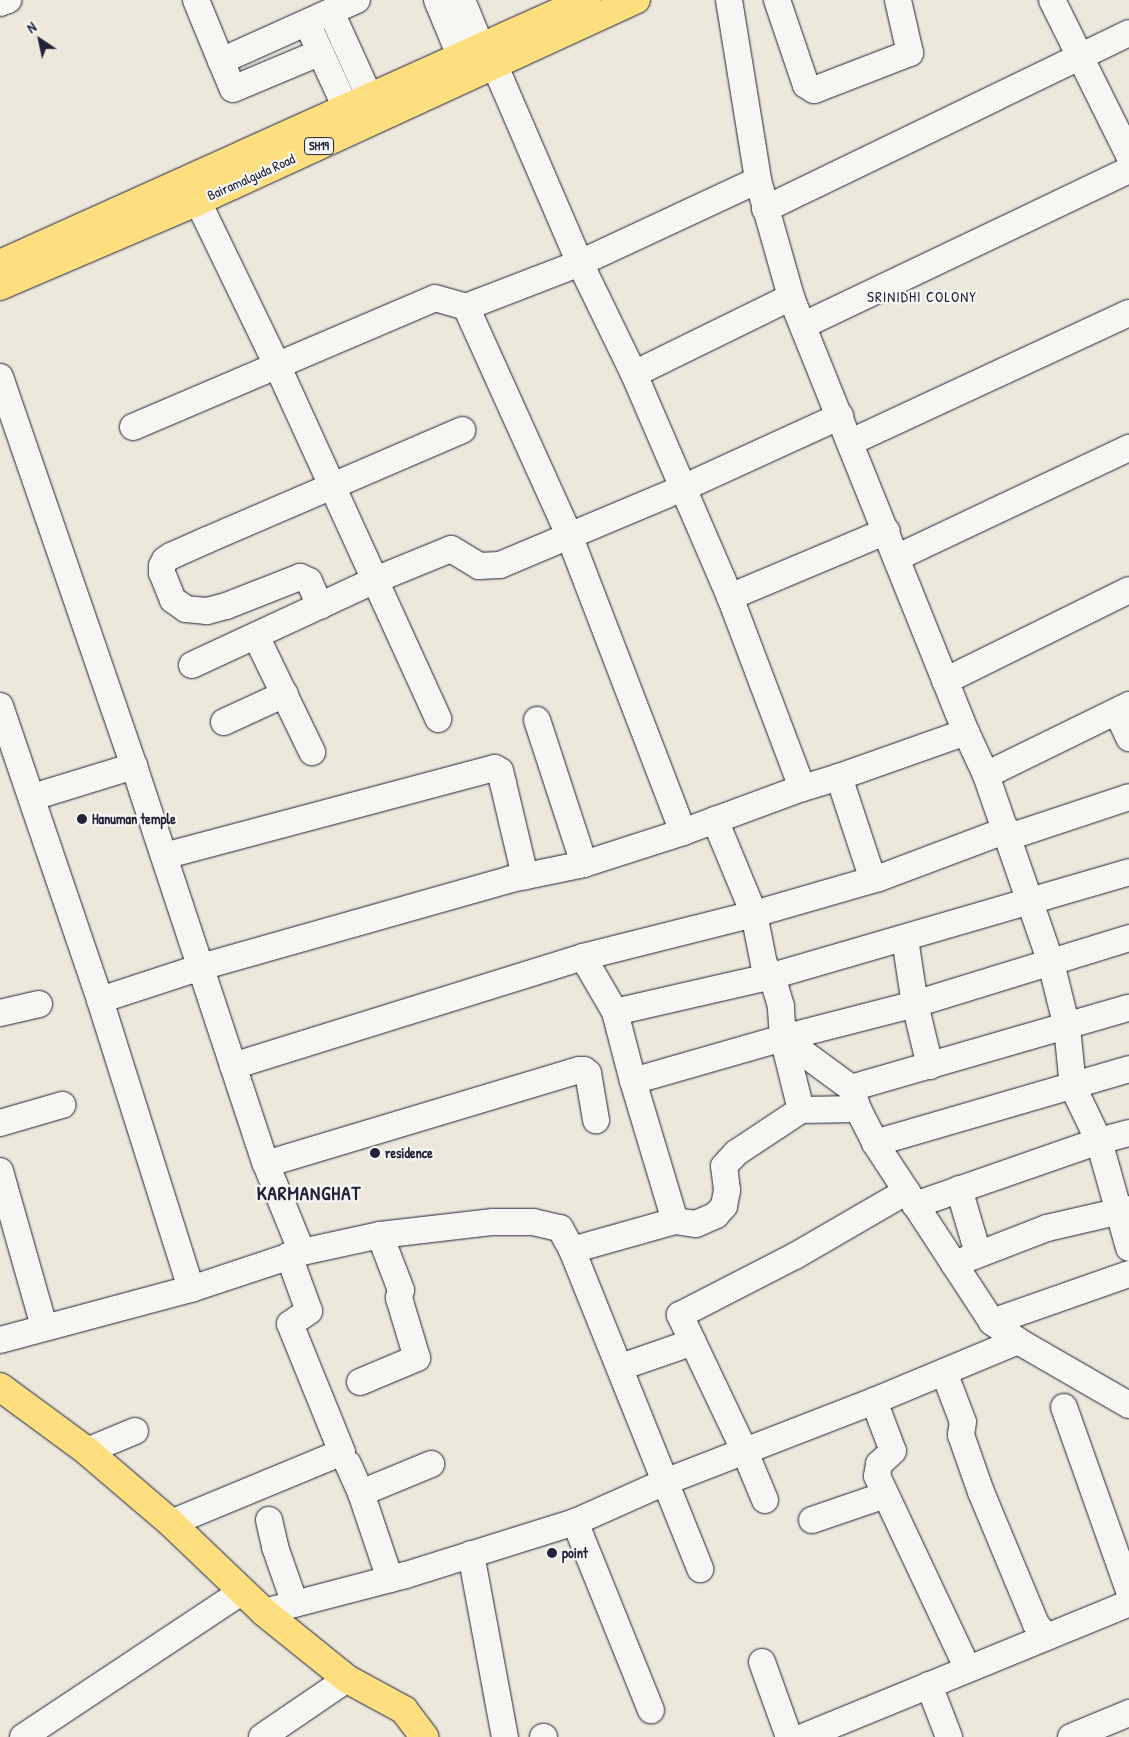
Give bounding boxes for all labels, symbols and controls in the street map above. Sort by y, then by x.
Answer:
north arrow [15,15,65,65]
text: N [23,17,40,37]
road number: SH19 [304,136,334,156]
street label: Bairamalguda Road [205,150,297,204]
district label: SRINIDHI COLONY [865,288,979,306]
place label: Hanuman temple [92,811,176,827]
marker: Hanuman temple [76,813,88,825]
place label: residence [385,1145,433,1161]
marker: residence [369,1147,381,1159]
district label: KARMANGHAT [255,1183,363,1205]
place label: point [562,1545,588,1561]
marker: point [546,1547,558,1559]

